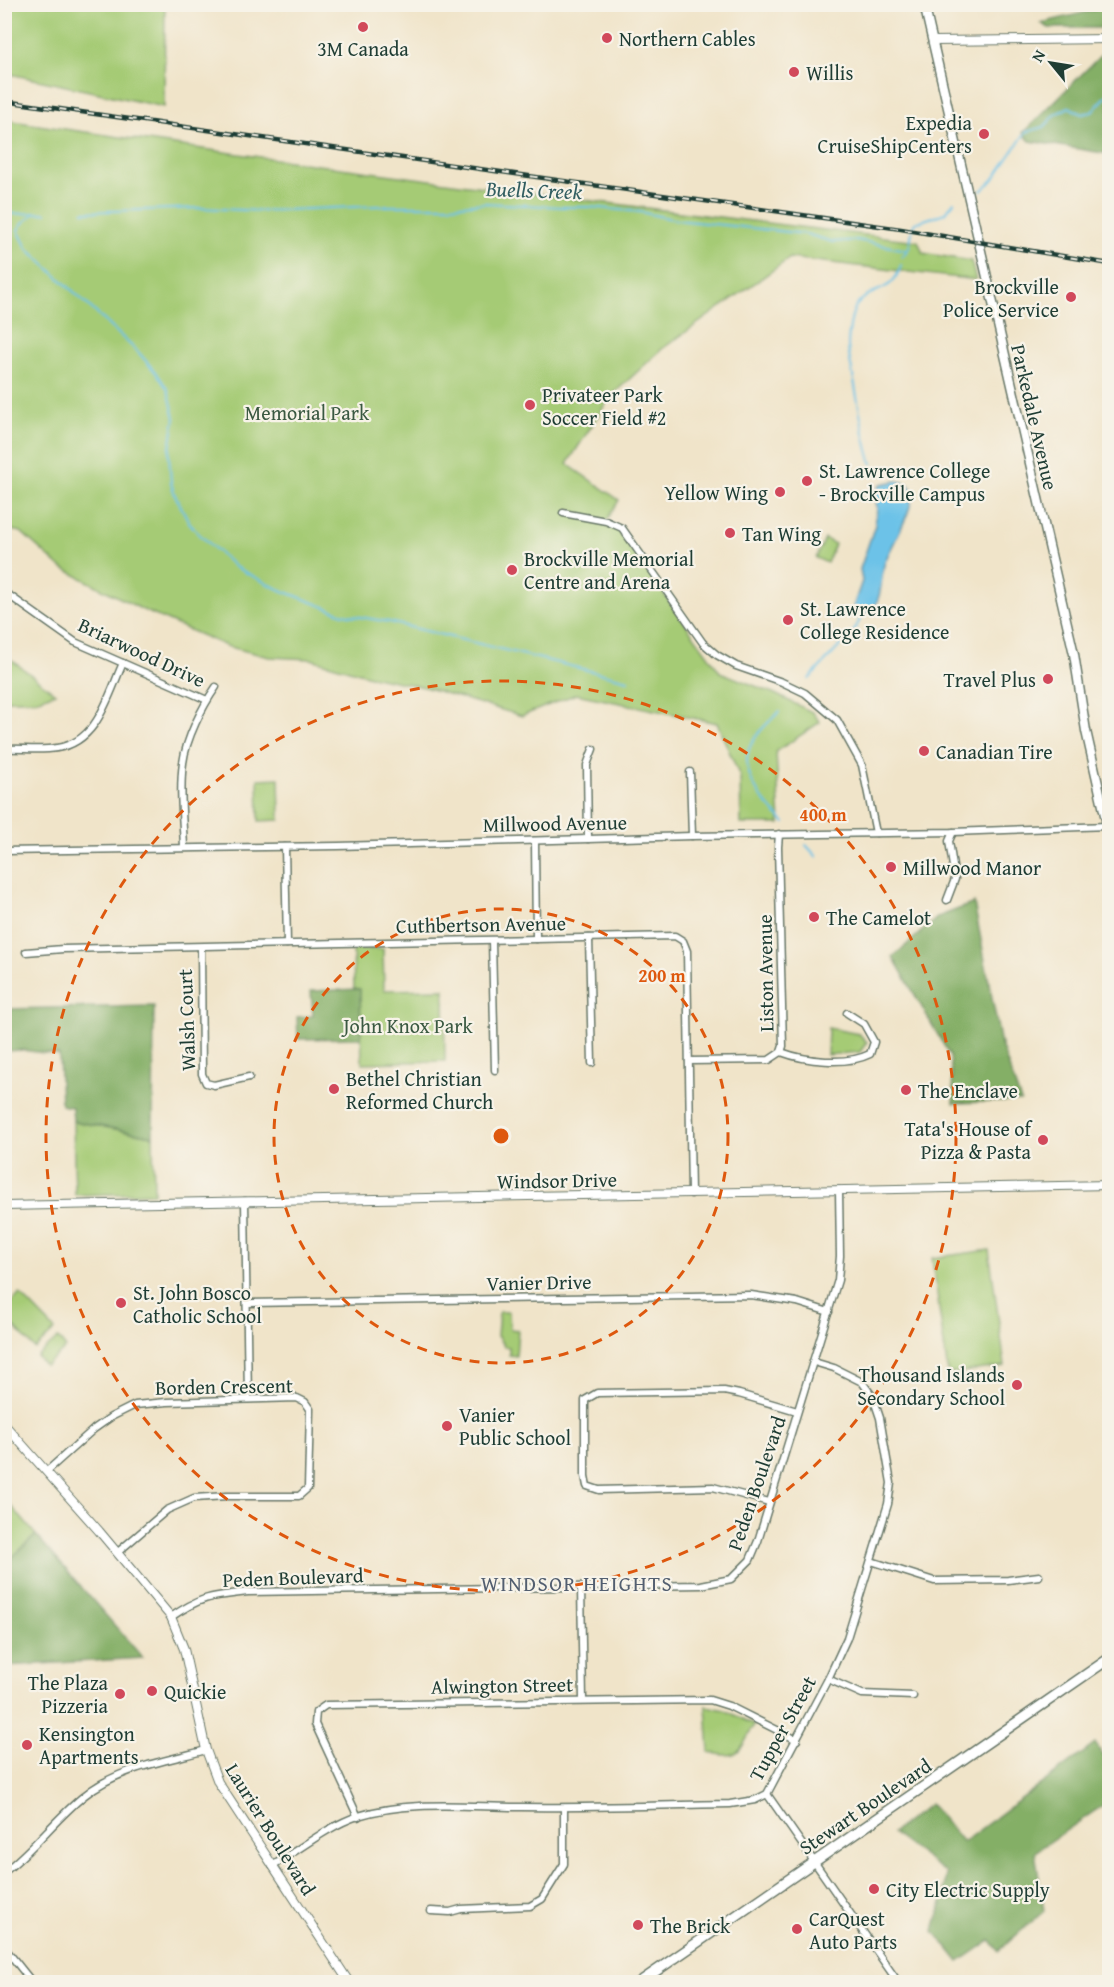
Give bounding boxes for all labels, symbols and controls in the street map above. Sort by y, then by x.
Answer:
marker: 3M Canada [356,20,370,34]
place label: Northern Cables [619,24,756,53]
marker: Northern Cables [600,31,614,45]
north arrow [1021,33,1081,93]
place label: 3M Canada [317,34,409,63]
text: N [1025,45,1051,66]
place label: Willis [806,58,853,87]
marker: Willis [787,65,801,79]
place label: Expedia CruiseShipCenters [818,108,973,160]
marker: Expedia CruiseShipCenters [977,127,991,141]
water label: Buells Creek [484,173,583,207]
place label: Brockville Police Service [943,272,1059,324]
marker: Brockville Police Service [1064,290,1078,304]
street label: Parkedale Avenue [1004,341,1066,493]
place label: Privateer Park Soccer Field #2 [542,380,666,432]
park label: Memorial Park [245,398,370,427]
marker: Privateer Park Soccer Field #2 [523,398,537,412]
place label: St. Lawrence College - Brockville Campus [819,456,990,508]
marker: St. Lawrence College - Brockville Campus [800,474,814,488]
place label: Yellow Wing [664,478,768,507]
marker: Yellow Wing [773,485,787,499]
place label: Tan Wing [742,519,821,548]
marker: Tan Wing [723,526,737,540]
place label: Brockville Memorial Centre and Arena [524,544,694,596]
marker: Brockville Memorial Centre and Arena [505,563,519,577]
place label: St. Lawrence College Residence [800,594,949,646]
street label: Briarwood Drive [74,610,210,694]
marker: St. Lawrence College Residence [781,613,795,627]
place label: Travel Plus [944,665,1036,694]
marker: Travel Plus [1041,672,1055,686]
place label: Canadian Tire [936,737,1053,766]
marker: Canadian Tire [917,744,931,758]
text: 400 m [799,801,847,828]
street label: Millwood Avenue [483,807,627,839]
place label: Millwood Manor [903,853,1041,882]
marker: Millwood Manor [884,860,898,874]
place label: The Camelot [826,903,931,932]
street label: Cuthbertson Avenue [396,908,566,940]
marker: The Camelot [807,910,821,924]
street label: Liston Avenue [749,914,781,1032]
text: 200 m [638,962,686,989]
street label: Walsh Court [170,968,202,1072]
park label: John Knox Park [340,1011,474,1040]
place label: Bethel Christian Reformed Church [346,1064,493,1116]
place label: The Enclave [918,1076,1018,1105]
marker: Bethel Christian Reformed Church [327,1082,341,1096]
marker: The Enclave [899,1083,913,1097]
place label: Tata's House of Pizza & Pasta [904,1114,1034,1166]
centre of rings [491,1126,511,1146]
marker: Tata's House of Pizza & Pasta [1036,1133,1050,1147]
street label: Windsor Drive [497,1164,617,1196]
street label: Vanier Drive [486,1267,592,1297]
place label: St. John Bosco Catholic School [133,1278,262,1330]
marker: St. John Bosco Catholic School [114,1296,128,1310]
place label: Thousand Islands Secondary School [857,1360,1005,1412]
street label: Borden Crescent [155,1370,293,1402]
marker: Thousand Islands Secondary School [1010,1378,1024,1392]
place label: Vanier Public School [459,1400,571,1452]
street label: Peden Boulevard [719,1411,793,1554]
marker: Vanier Public School [440,1419,454,1433]
street label: Peden Boulevard [222,1560,364,1594]
district label: WINDSOR HEIGHTS [481,1568,673,1599]
place label: The Plaza Pizzeria [28,1668,109,1720]
street label: Alwington Street [431,1669,573,1701]
street label: Tupper Street [741,1670,823,1786]
place label: Quickie [164,1677,226,1706]
marker: Quickie [145,1684,159,1698]
marker: The Plaza Pizzeria [113,1687,127,1701]
place label: Kensington Apartments [39,1719,139,1771]
marker: Kensington Apartments [20,1738,34,1752]
street label: Stewart Boulevard [793,1751,937,1861]
street label: Laurier Boulevard [219,1757,323,1901]
place label: City Electric Supply [886,1875,1050,1904]
marker: City Electric Supply [867,1882,881,1896]
place label: CarQuest Auto Parts [809,1904,897,1956]
place label: The Brick [650,1911,731,1940]
marker: The Brick [631,1918,645,1932]
marker: CarQuest Auto Parts [790,1922,804,1936]

